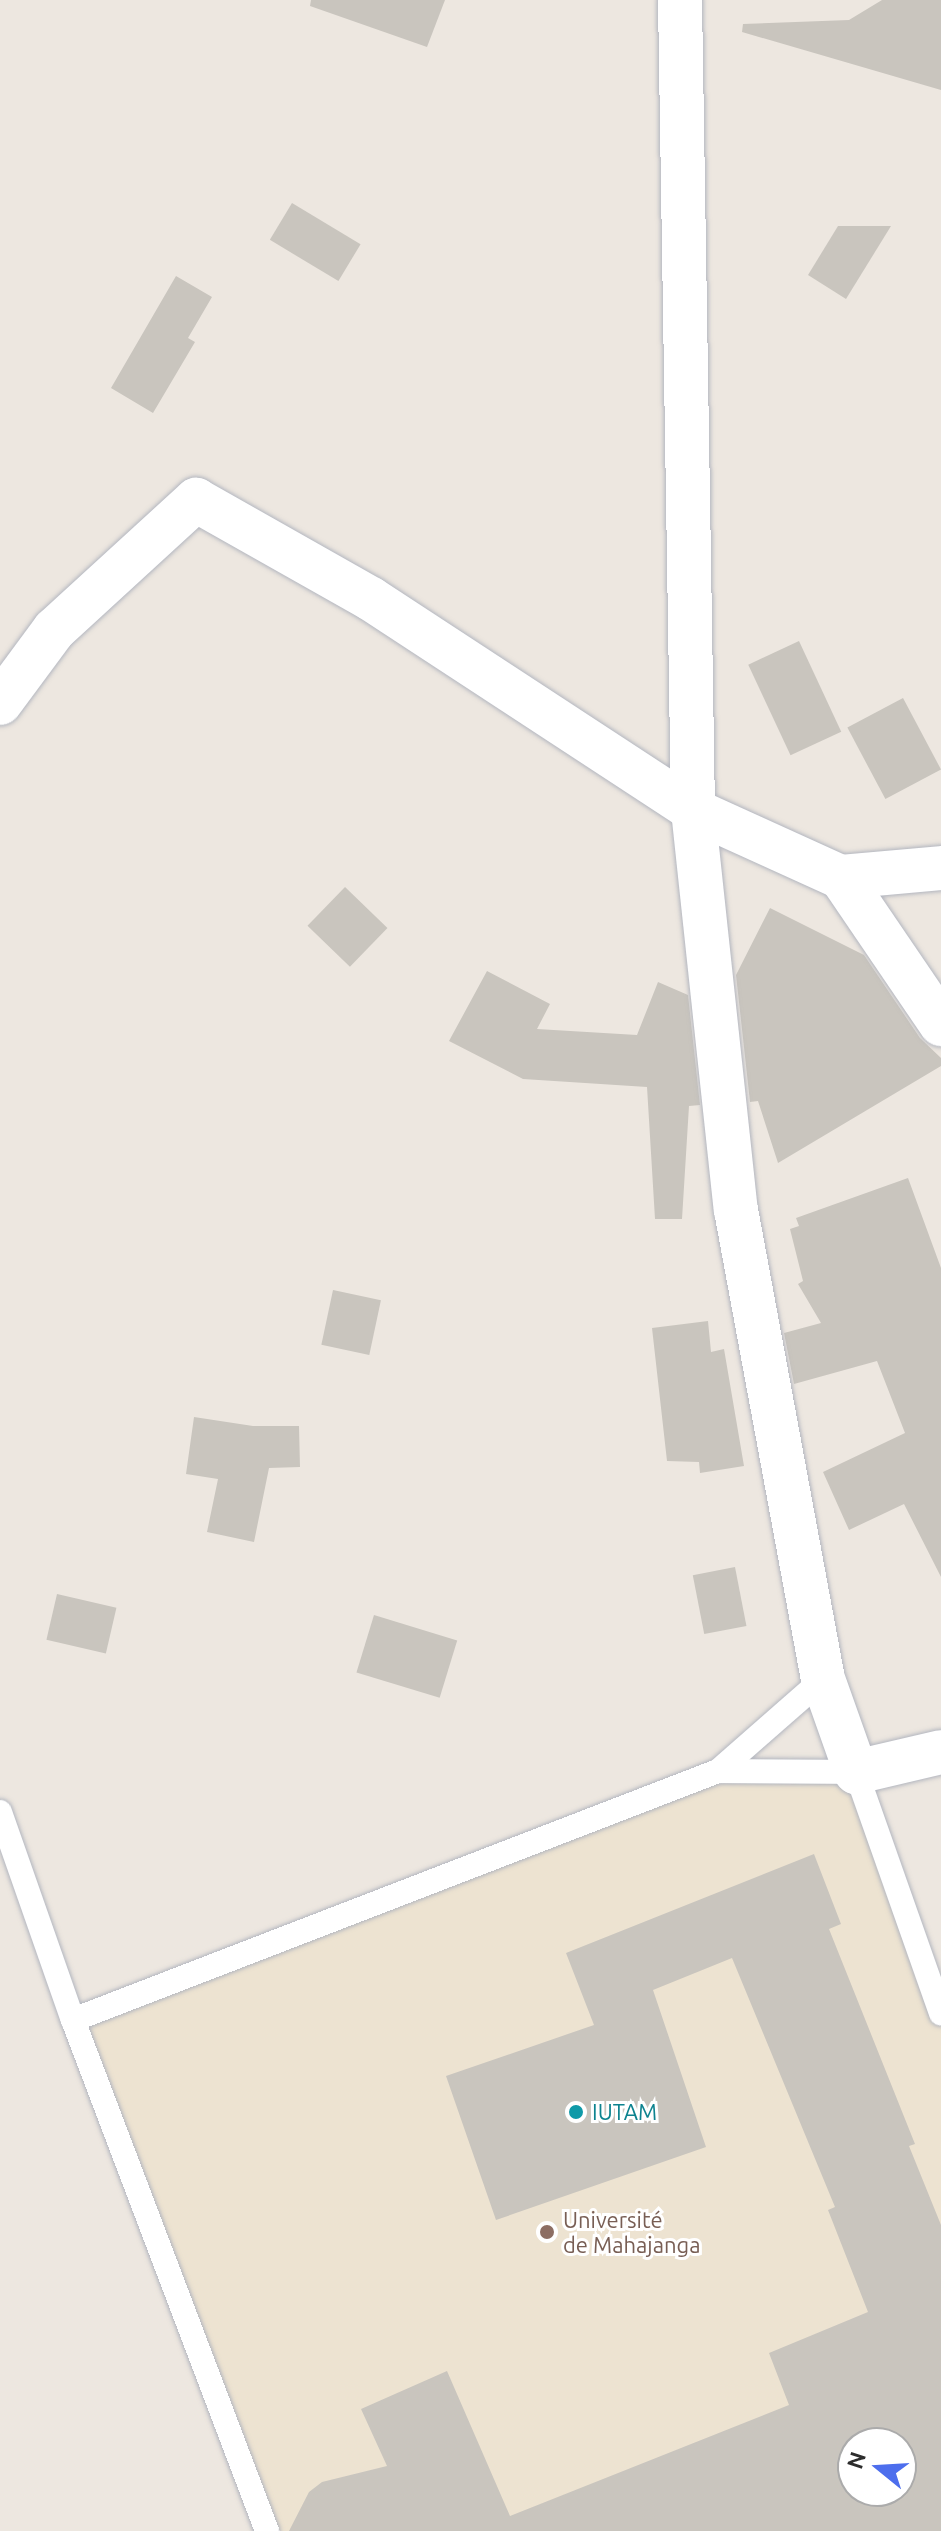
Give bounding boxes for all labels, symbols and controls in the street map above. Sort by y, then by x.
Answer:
place label: IUTAM [592,2099,657,2125]
marker: IUTAM [567,2103,585,2121]
place label: Université de Mahajanga [563,2206,701,2258]
marker: Université de Mahajanga [538,2223,556,2241]
north arrow [837,2427,917,2507]
text: N [841,2448,870,2472]

